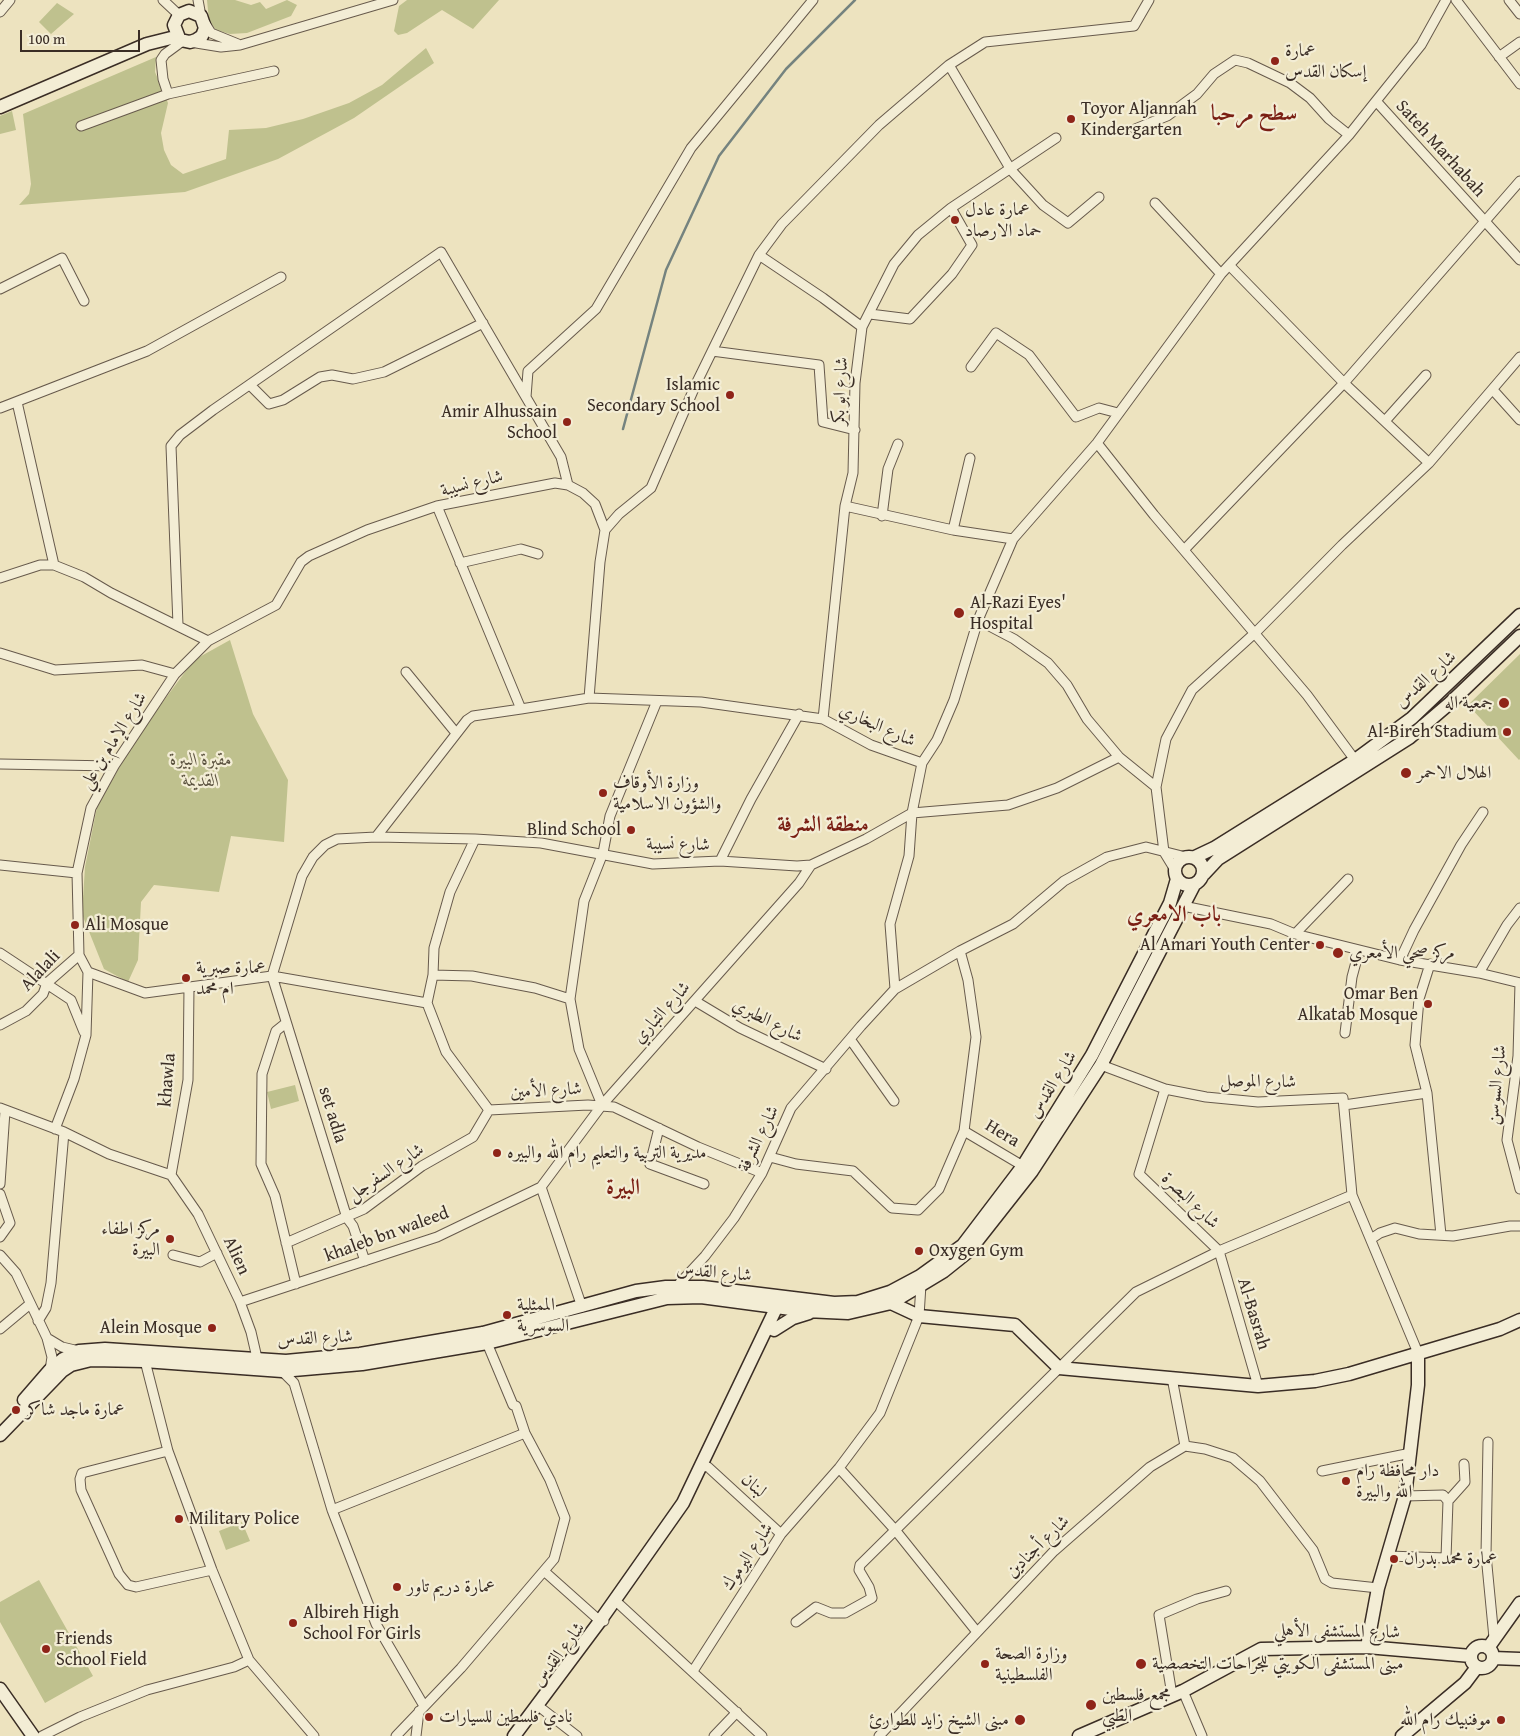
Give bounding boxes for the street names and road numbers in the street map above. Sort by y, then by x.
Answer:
street label: Sateh Marhabah [1391,96,1489,202]
street label: شارع ابو بكر [828,356,854,426]
street label: شارع نسيبة [439,466,505,502]
street label: شارع القدس [1391,647,1461,713]
street label: شارع الإمام بن علي [76,689,152,793]
street label: شارع البخاري [835,700,919,752]
street label: شارع نسيبة [646,834,710,856]
street label: Alalali [17,946,65,996]
street label: شارع التباري [629,977,695,1049]
street label: شارع الطبري [728,994,806,1048]
street label: شارع السوسن [1482,1044,1512,1126]
street label: شارع القدس [1024,1047,1082,1123]
street label: khawla [155,1052,181,1108]
street label: شارع الموصل [1220,1071,1296,1093]
street label: شارع الأمين [510,1078,582,1104]
street label: set adla [313,1084,351,1146]
street label: شارع الشرفة [734,1102,784,1176]
street label: Hera [981,1115,1023,1153]
street label: شارع السفرجل [343,1139,429,1207]
street label: شارع البصرة [1156,1168,1224,1234]
street label: khaleb bn waleed [322,1203,452,1267]
street label: Alien [218,1234,254,1278]
street label: شارع القدس [675,1259,753,1287]
street label: Al-Basrah [1232,1276,1274,1352]
street label: شارع القدس [277,1326,353,1352]
street label: لبنان [736,1469,770,1503]
street label: شارع أجنادين [1002,1511,1074,1583]
street label: شارع اليرموك [717,1519,779,1595]
street label: شارع القدس [528,1618,590,1692]
street label: شارع المستشفى الأهلي [1274,1620,1400,1644]

